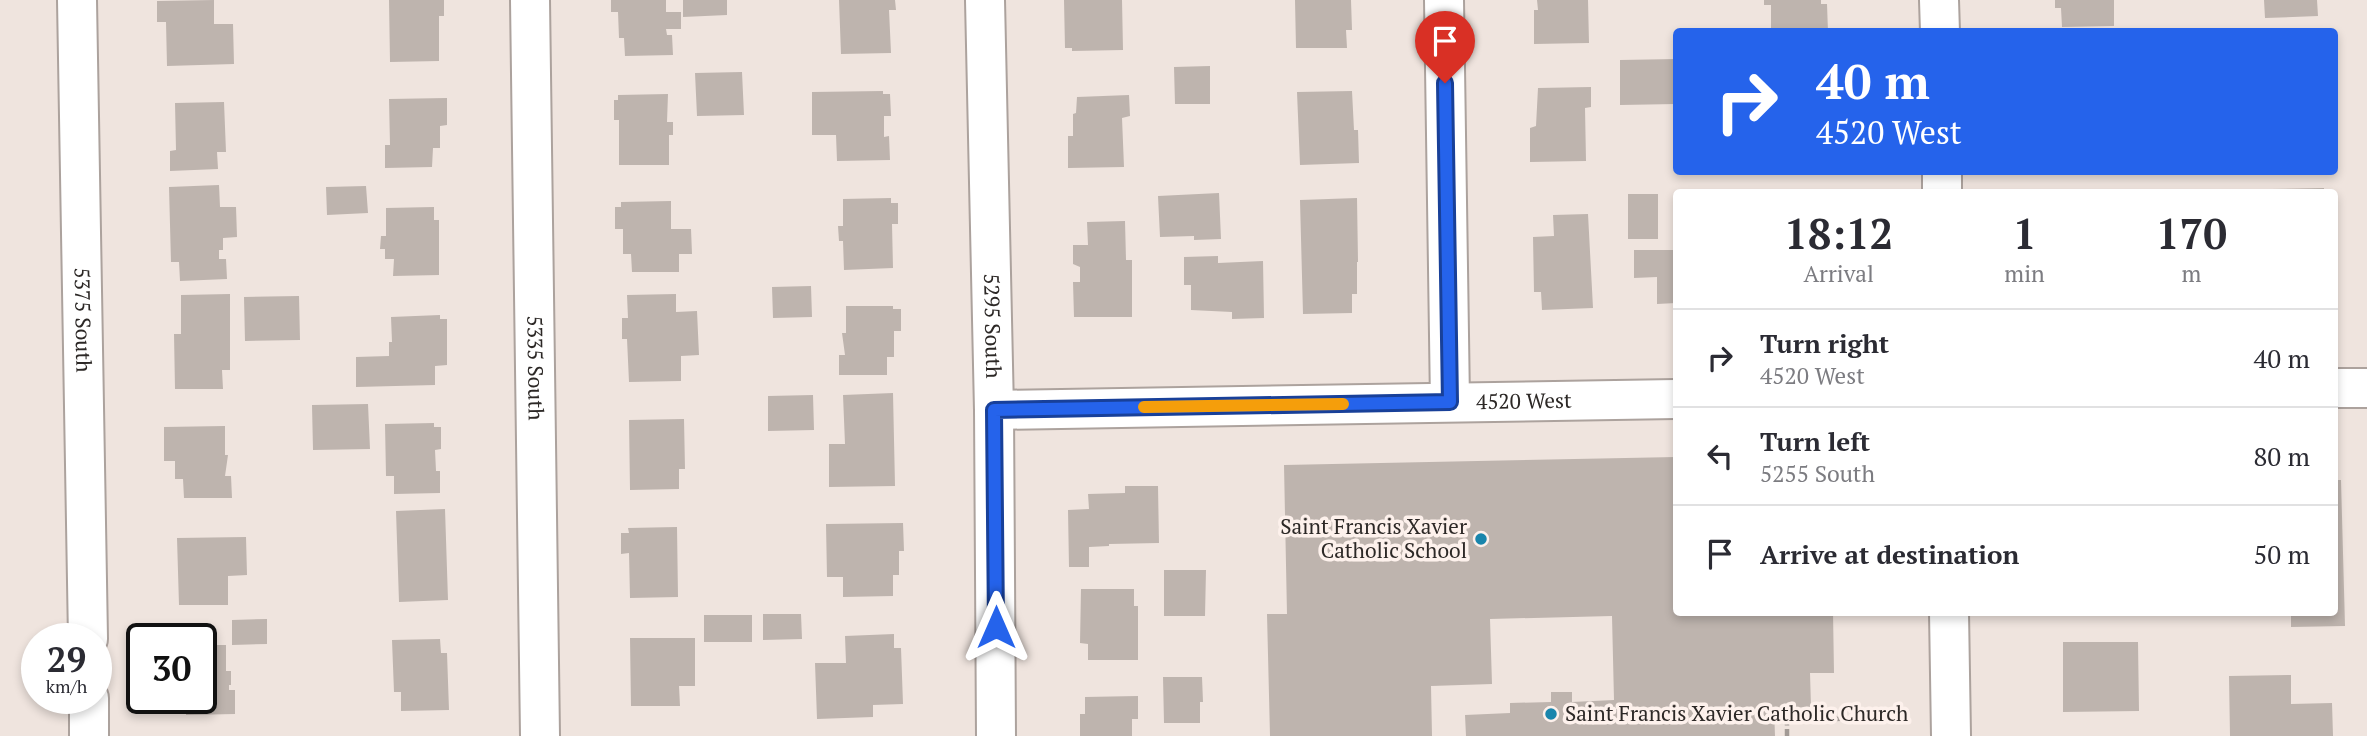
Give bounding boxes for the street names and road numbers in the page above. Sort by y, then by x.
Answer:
street label: 5375 South [69,267,98,373]
street label: 5295 South [978,273,1008,379]
street label: 5335 South [521,315,551,421]
street label: 4520 West [1476,386,1572,415]

